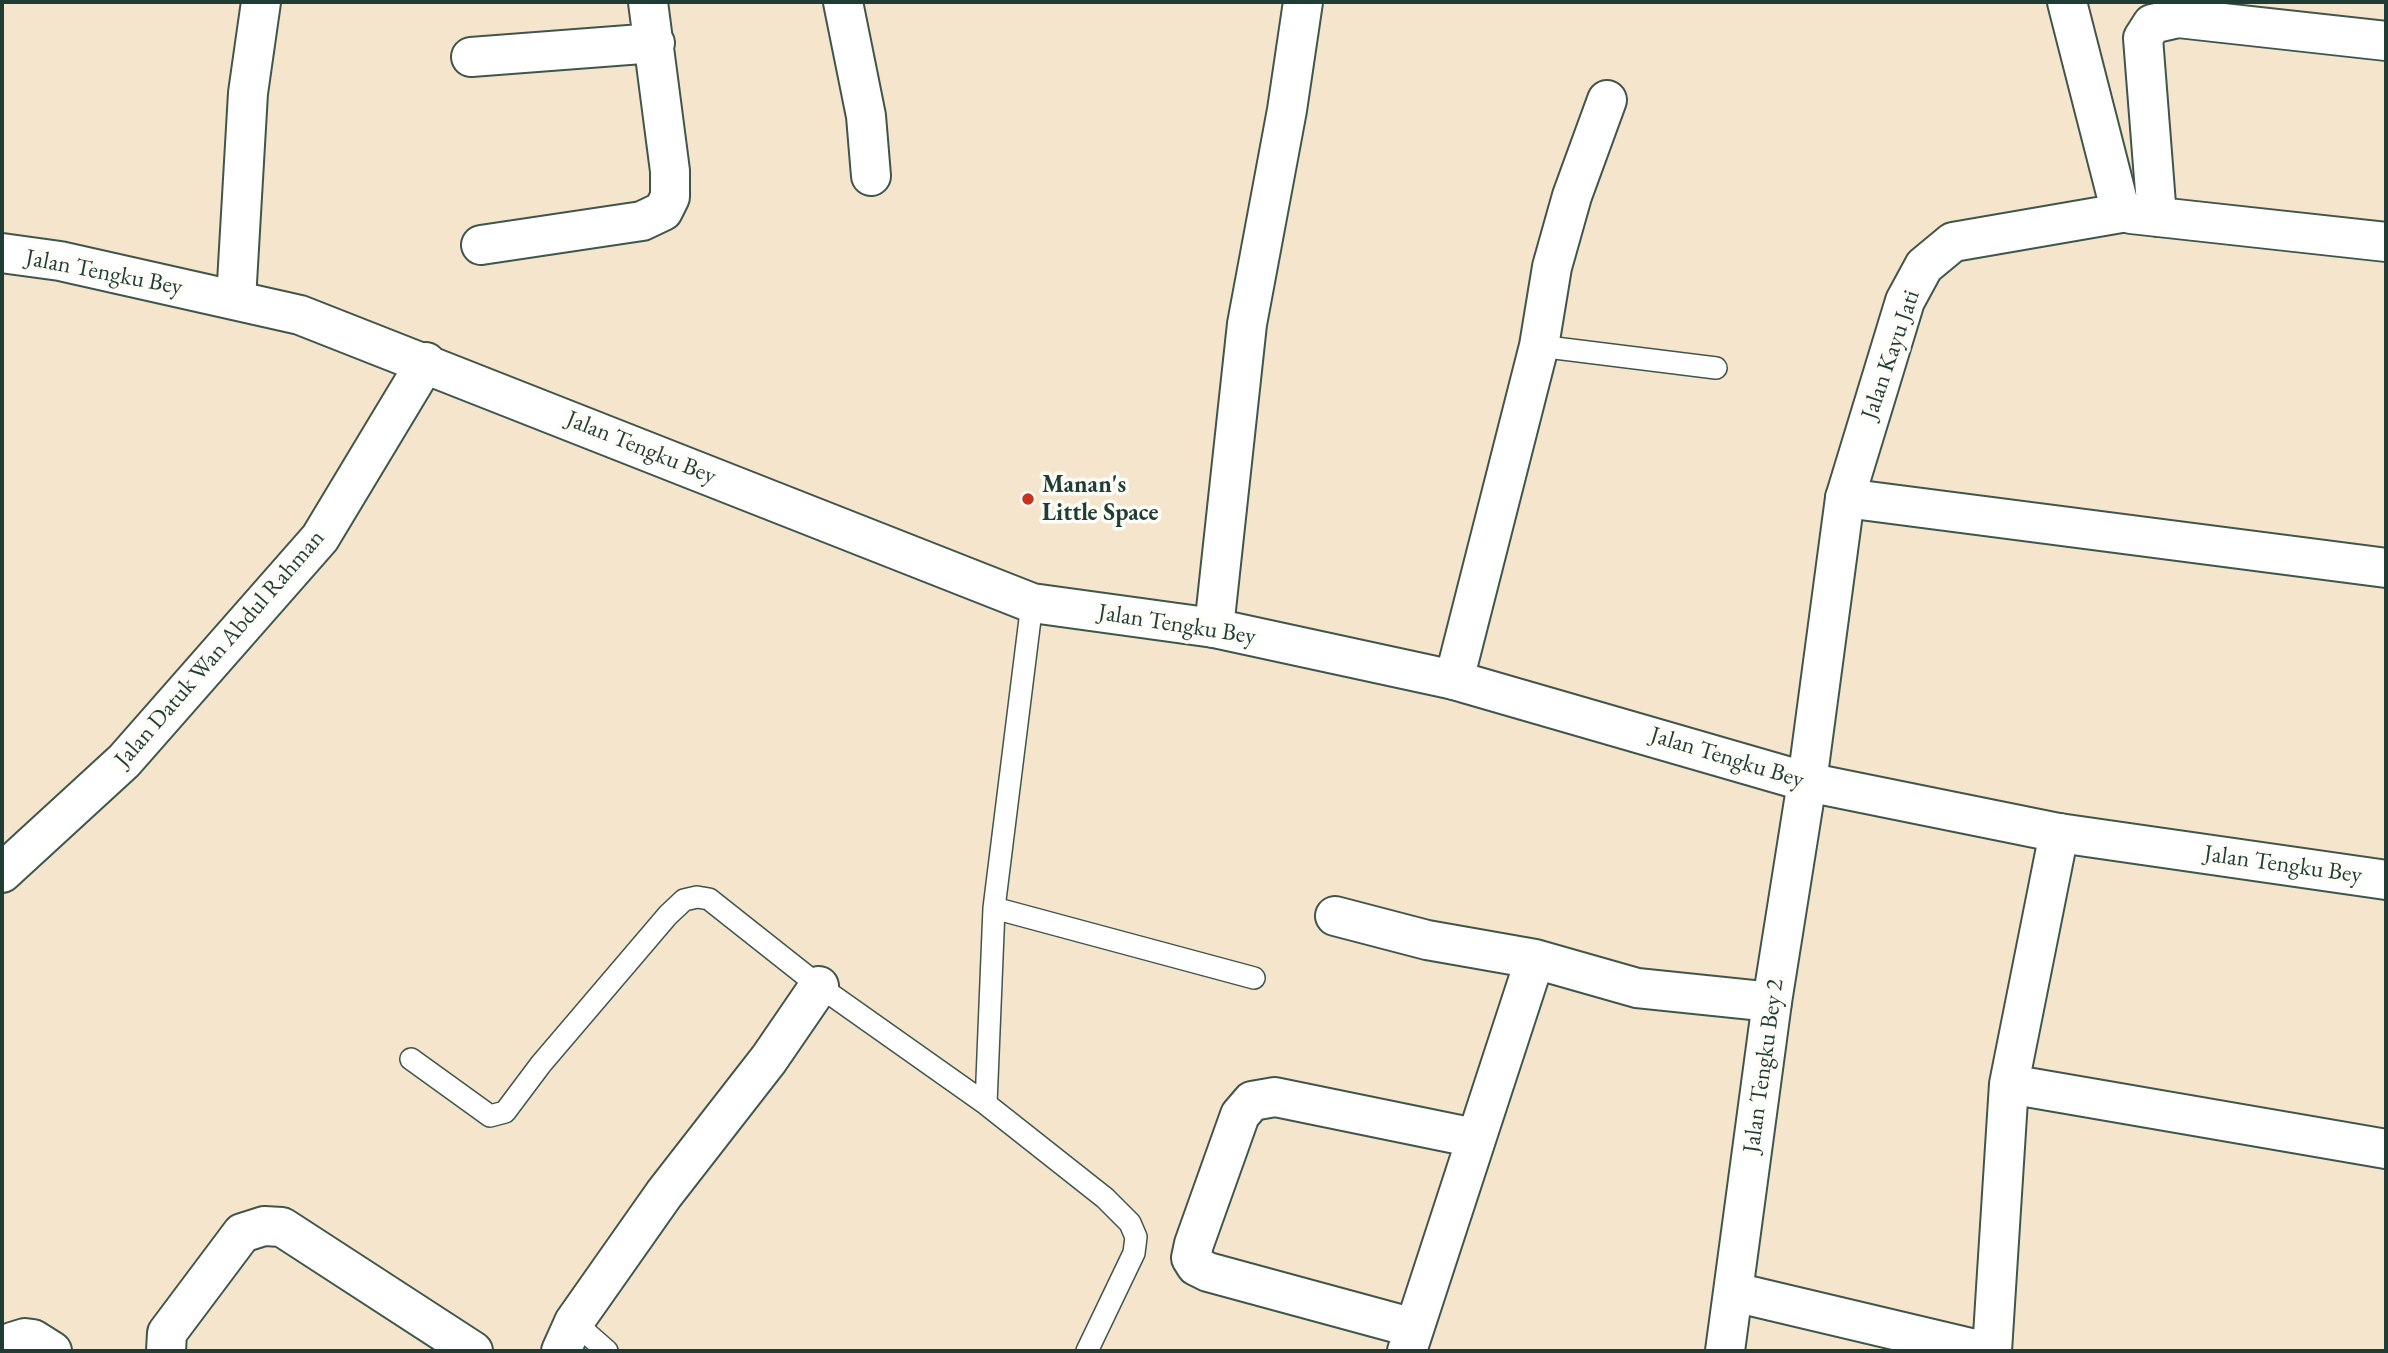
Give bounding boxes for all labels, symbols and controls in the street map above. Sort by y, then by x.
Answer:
street label: Jalan Tengku Bey [23,244,185,302]
street label: Jalan Kayu Jati [1855,286,1927,424]
street label: Jalan Tengku Bey [562,405,720,491]
place label: Manan's Little Space [1042,471,1159,527]
marker: Manan's Little Space [1020,491,1036,507]
street label: Jalan Datuk Wan Abdul Rahman [109,524,331,774]
street label: Jalan Tengku Bey [1096,598,1258,652]
street label: Jalan Tengku Bey [1647,721,1807,795]
street label: Jalan Tengku Bey [2202,840,2364,890]
street label: Jalan Tengku Bey 2 [1738,977,1790,1155]

